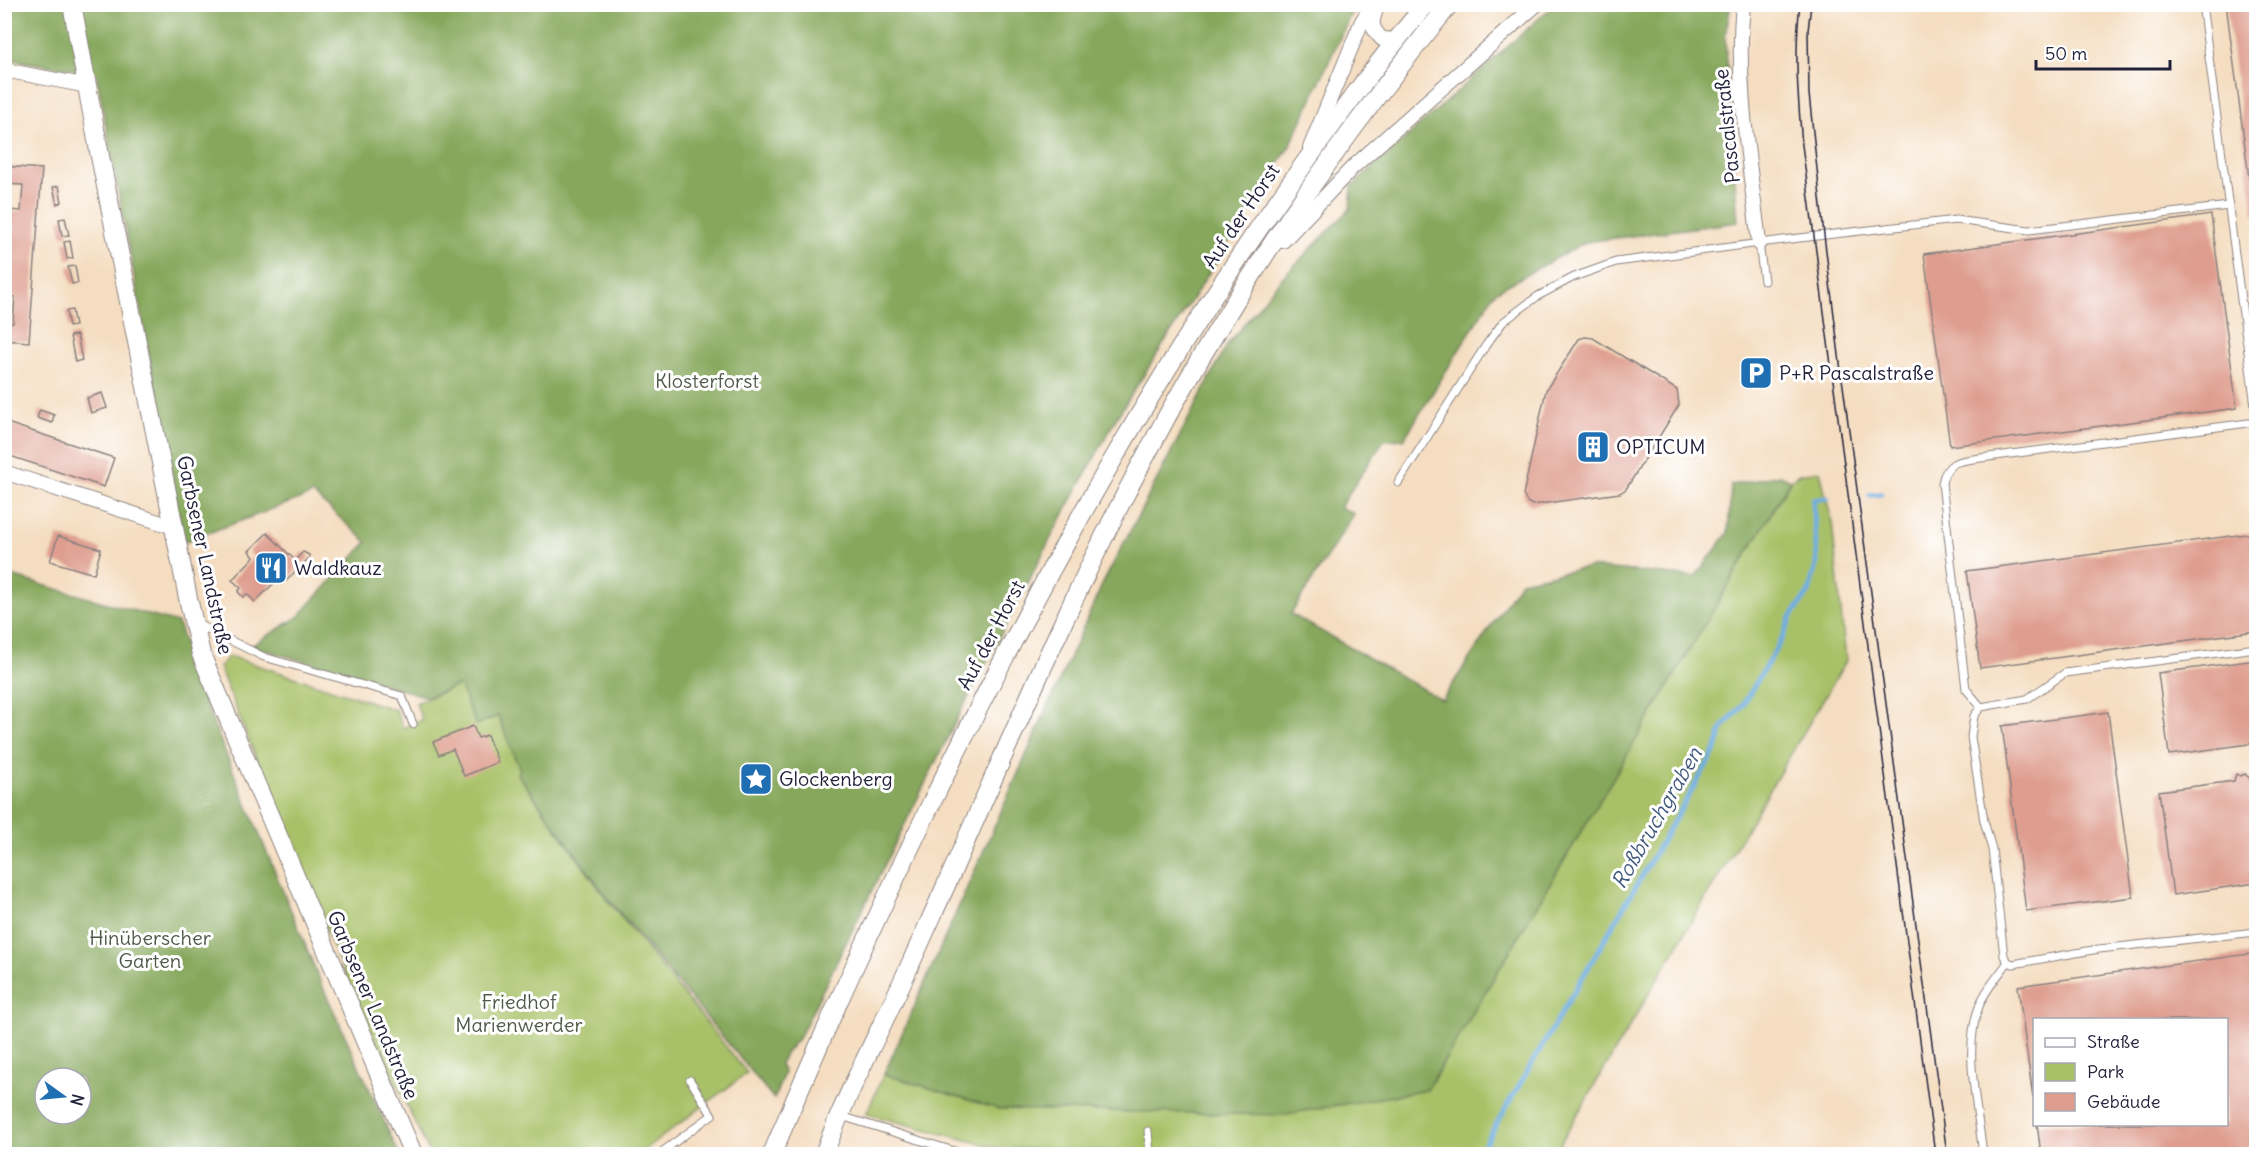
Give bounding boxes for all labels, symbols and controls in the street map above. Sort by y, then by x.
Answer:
scale bar [2036,33,2170,71]
text: 50 m [2045,42,2087,65]
street label: Pascalstraße [1708,68,1745,184]
street label: Auf der Horst [1196,158,1285,273]
parking icon: P+R Pascalstraße [1738,355,1774,391]
place label: P+R Pascalstraße [1779,360,1934,385]
park label: Klosterforst [655,368,759,393]
building icon: OPTICUM [1575,429,1611,465]
place label: OPTICUM [1616,434,1705,459]
street label: Garbsener Landstraße [172,453,239,657]
restaurant icon: Waldkauz [253,550,289,586]
place label: Waldkauz [294,555,382,580]
street label: Auf der Horst [951,575,1030,694]
water label: Roßbruchgraben [1605,742,1708,893]
place icon: Glockenberg [738,761,774,797]
place label: Glockenberg [779,766,893,791]
street label: Garbsener Landstraße [322,907,425,1103]
park label: Hinüberscher Garten [89,925,211,973]
park label: Friedhof Marienwerder [455,989,583,1037]
legend [2033,1018,2228,1126]
text: Straße [2087,1030,2140,1053]
text: Park [2087,1060,2124,1083]
north arrow [33,1066,93,1126]
text: Gebäude [2087,1090,2160,1113]
text: N [66,1092,89,1108]

